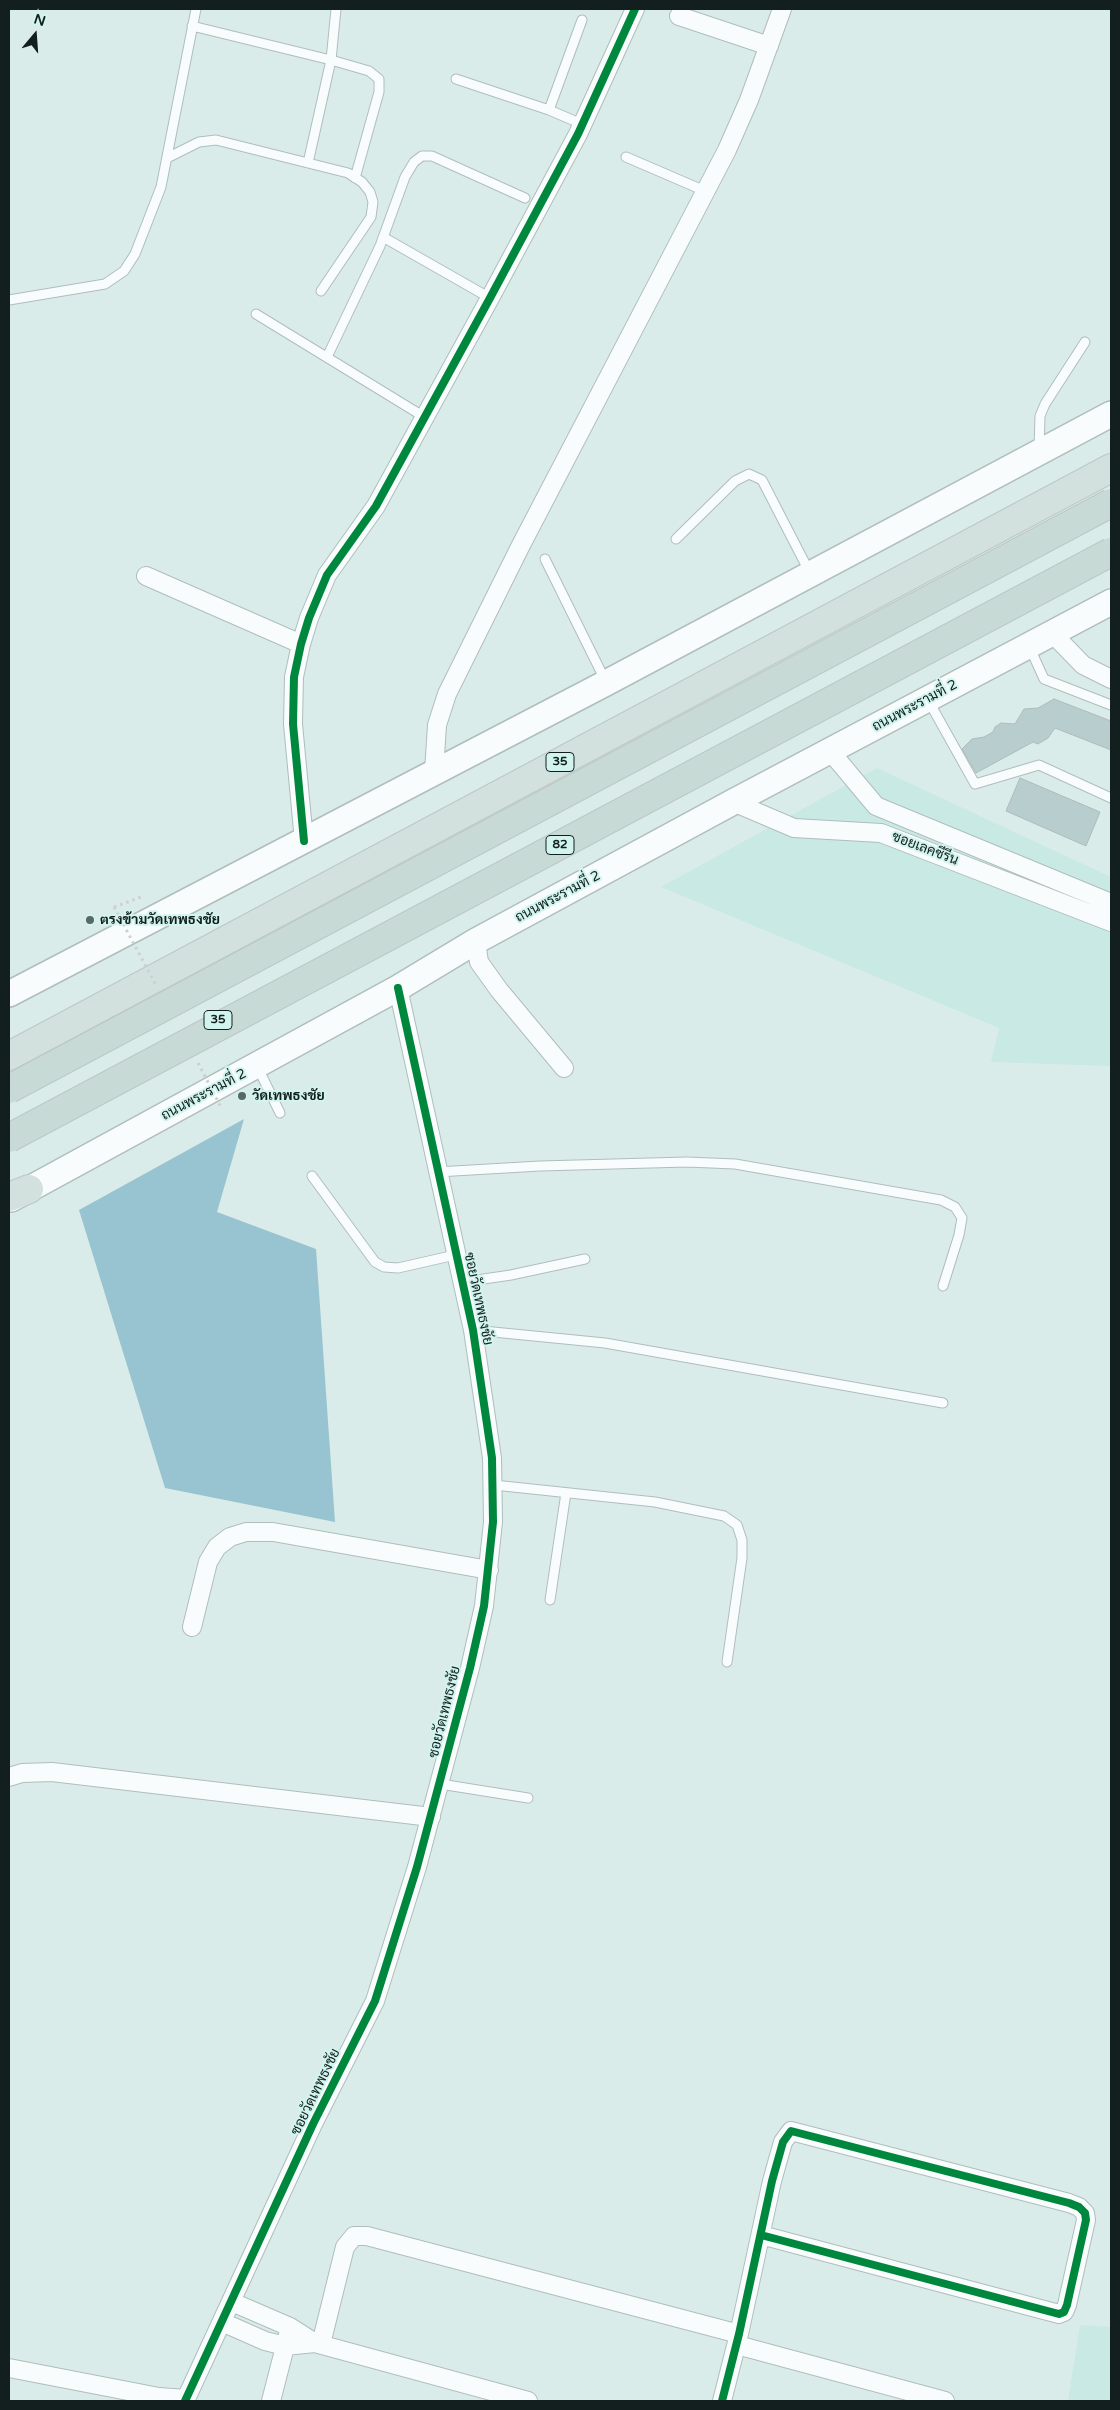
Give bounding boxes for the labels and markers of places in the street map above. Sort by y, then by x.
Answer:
place label: ตรงข้ามวัดเทพธงชัย [100,912,220,928]
marker: ตรงข้ามวัดเทพธงชัย [84,914,96,926]
place label: วัดเทพธงชัย [252,1088,325,1104]
marker: วัดเทพธงชัย [236,1090,248,1102]

